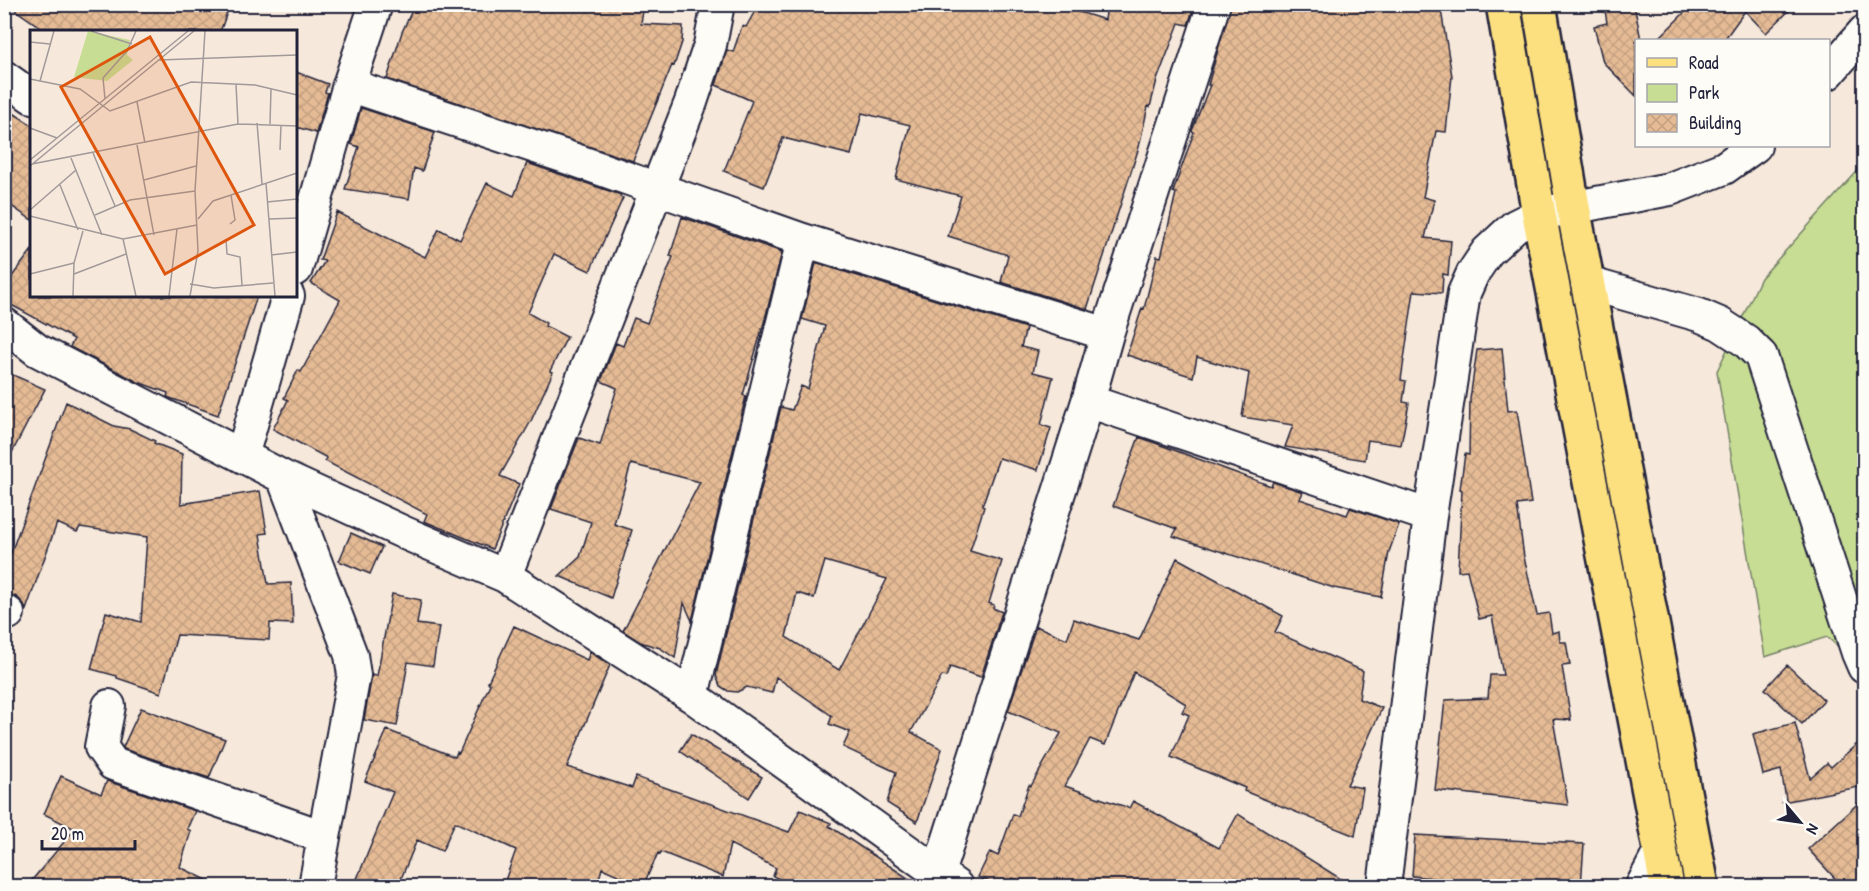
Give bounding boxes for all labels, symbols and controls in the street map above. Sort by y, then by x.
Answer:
inset map [30,30,297,297]
legend [1635,39,1830,147]
text: Road [1689,50,1719,75]
text: Park [1689,80,1720,105]
text: Building [1689,110,1741,135]
north arrow [1770,792,1830,852]
scale bar [42,813,135,851]
text: N [1801,820,1825,839]
text: 20 m [51,821,84,846]

